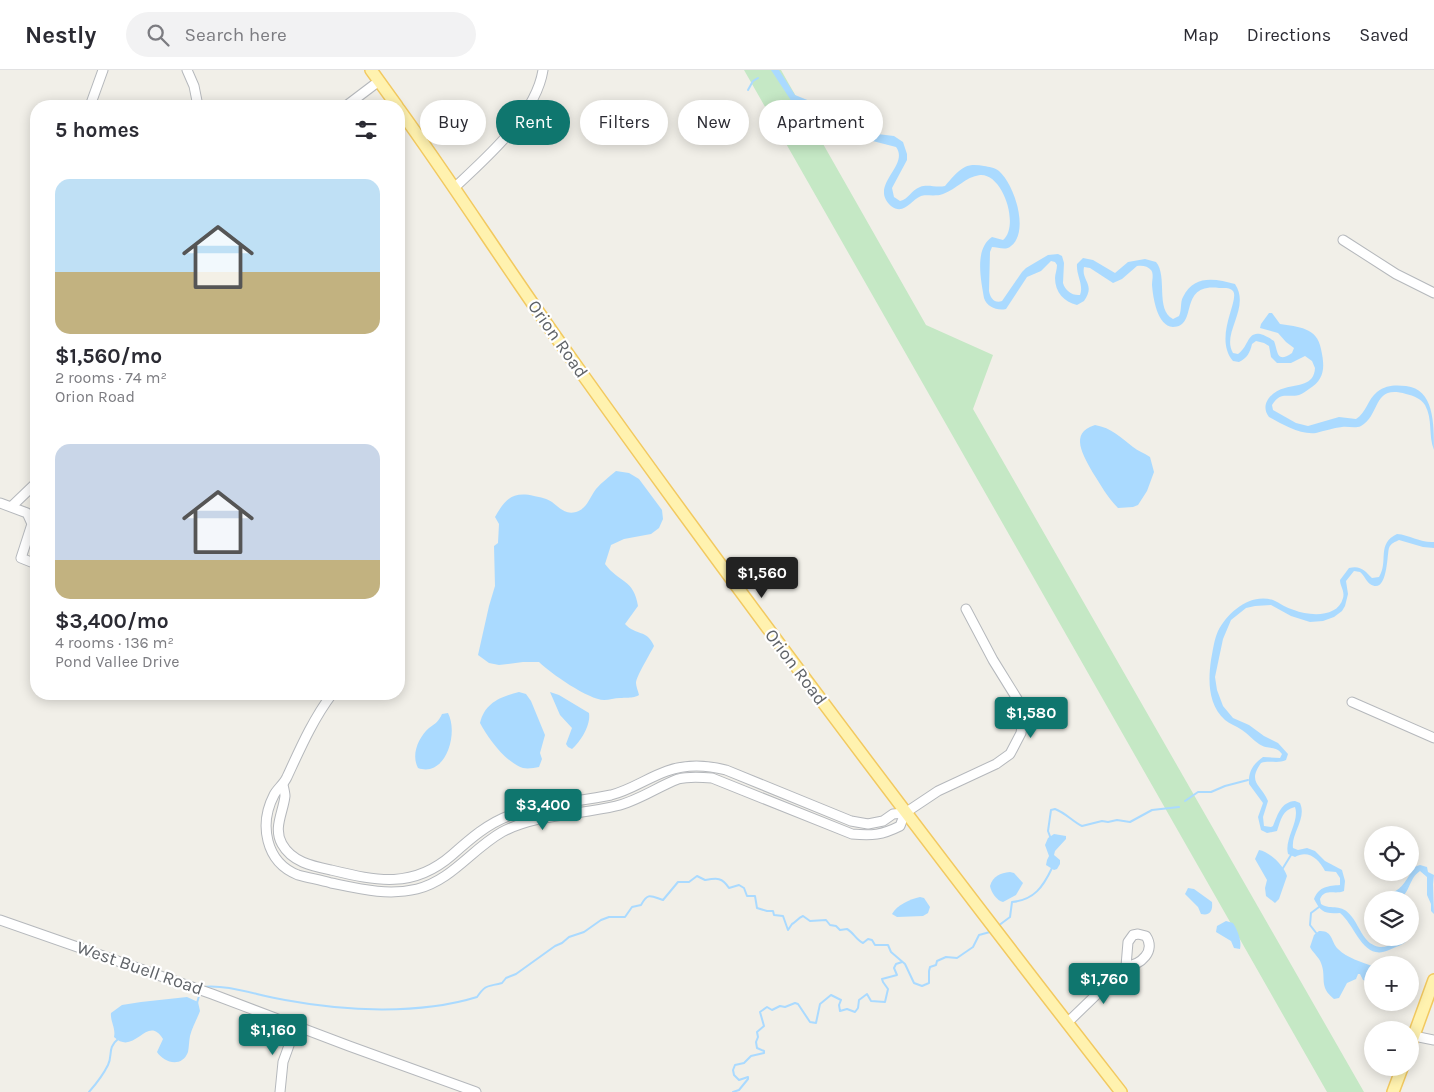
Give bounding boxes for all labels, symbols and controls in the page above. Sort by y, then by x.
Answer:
search box [126,12,476,57]
text: Nestly [25,21,96,49]
icon: search [144,21,172,49]
text: Search here [184,24,287,46]
text: Map [1183,24,1219,46]
text: Directions [1247,24,1331,46]
text: Saved [1359,24,1409,46]
chip: Buy [420,100,486,145]
chip: Rent [496,100,570,145]
chip: Filters [580,100,668,145]
chip: New [678,100,749,145]
chip: Apartment [759,100,883,145]
icon: filters [352,116,380,144]
text: 5 homes [55,118,140,142]
icon: home [173,212,263,302]
street label: Orion Road [523,296,593,382]
text: $1,560/mo [55,344,162,368]
text: 2 rooms · 74 m² [55,368,167,387]
text: Orion Road [55,387,135,406]
icon: home [173,477,263,567]
pin: $1,560 [721,556,803,599]
text: $1,560 [737,563,787,582]
text: $3,400/mo [55,609,169,633]
street label: Orion Road [760,624,832,710]
text: 4 rooms · 136 m² [55,633,174,652]
text: Pond Vallee Drive [55,652,179,671]
pin: $1,580 [990,696,1072,739]
text: $1,580 [1006,703,1056,722]
pin: $3,400 [502,788,584,831]
text: $3,400 [516,795,570,814]
map controls [1364,826,1419,1076]
button: locate [1364,826,1419,881]
button: layers [1364,891,1419,946]
street label: West Buell Road [74,936,206,1000]
button: + [1364,956,1419,1011]
pin: $1,760 [1063,962,1145,1005]
text: $1,760 [1080,969,1128,988]
pin: $1,160 [232,1014,314,1056]
text: $1,160 [250,1020,296,1039]
button: − [1364,1021,1419,1076]

